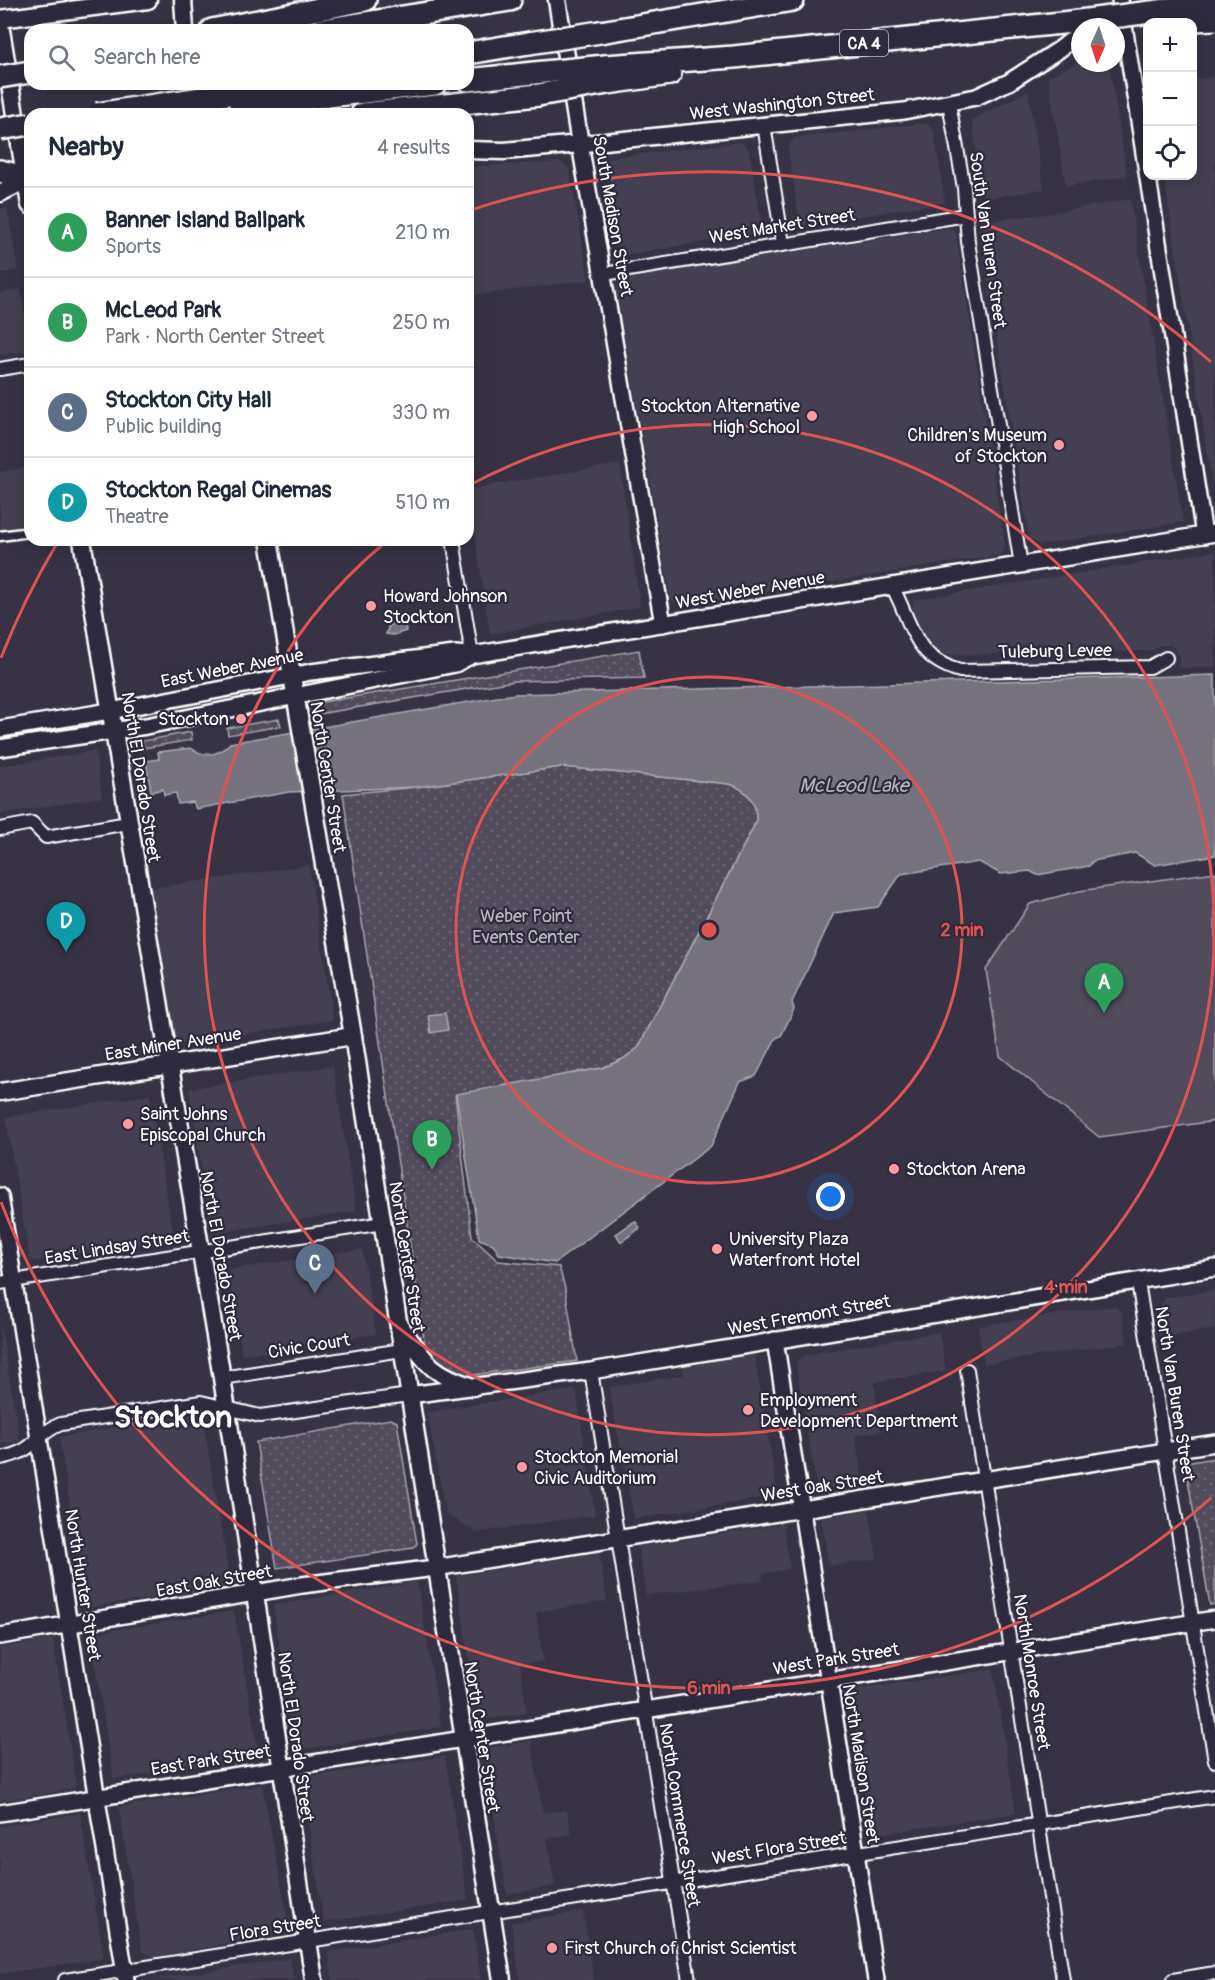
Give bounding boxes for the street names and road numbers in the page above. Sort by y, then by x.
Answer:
road number: CA 4 [840,30,888,56]
street label: West Washington Street [688,83,876,126]
street label: South Madison Street [587,134,638,299]
street label: South Van Buren Street [964,150,1011,331]
street label: West Market Street [707,203,857,249]
street label: West Weber Avenue [674,566,827,615]
street label: Tuleburg Levee [998,639,1112,664]
street label: East Weber Avenue [159,643,305,694]
street label: North El Dorado Street [116,690,165,865]
street label: North Center Street [304,700,351,855]
street label: East Miner Avenue [103,1022,243,1067]
street label: North El Dorado Street [194,1169,247,1344]
street label: North Center Street [383,1180,430,1335]
street label: East Lindsay Street [43,1225,192,1270]
street label: West Fremont Street [726,1290,893,1341]
street label: North Van Buren Street [1149,1305,1200,1484]
street label: Civic Court [266,1329,352,1364]
street label: West Oak Street [759,1465,886,1508]
street label: North Hunter Street [59,1507,106,1663]
street label: East Oak Street [154,1560,274,1603]
street label: North Monroe Street [1008,1592,1055,1753]
street label: West Park Street [771,1638,902,1681]
street label: North El Dorado Street [272,1650,319,1825]
street label: North Center Street [458,1660,505,1815]
street label: North Madison Street [837,1682,885,1846]
street label: North Commerce Street [654,1721,706,1910]
street label: East Park Street [149,1740,273,1781]
street label: West Flora Street [710,1826,849,1870]
street label: Flora Street [228,1910,323,1947]

